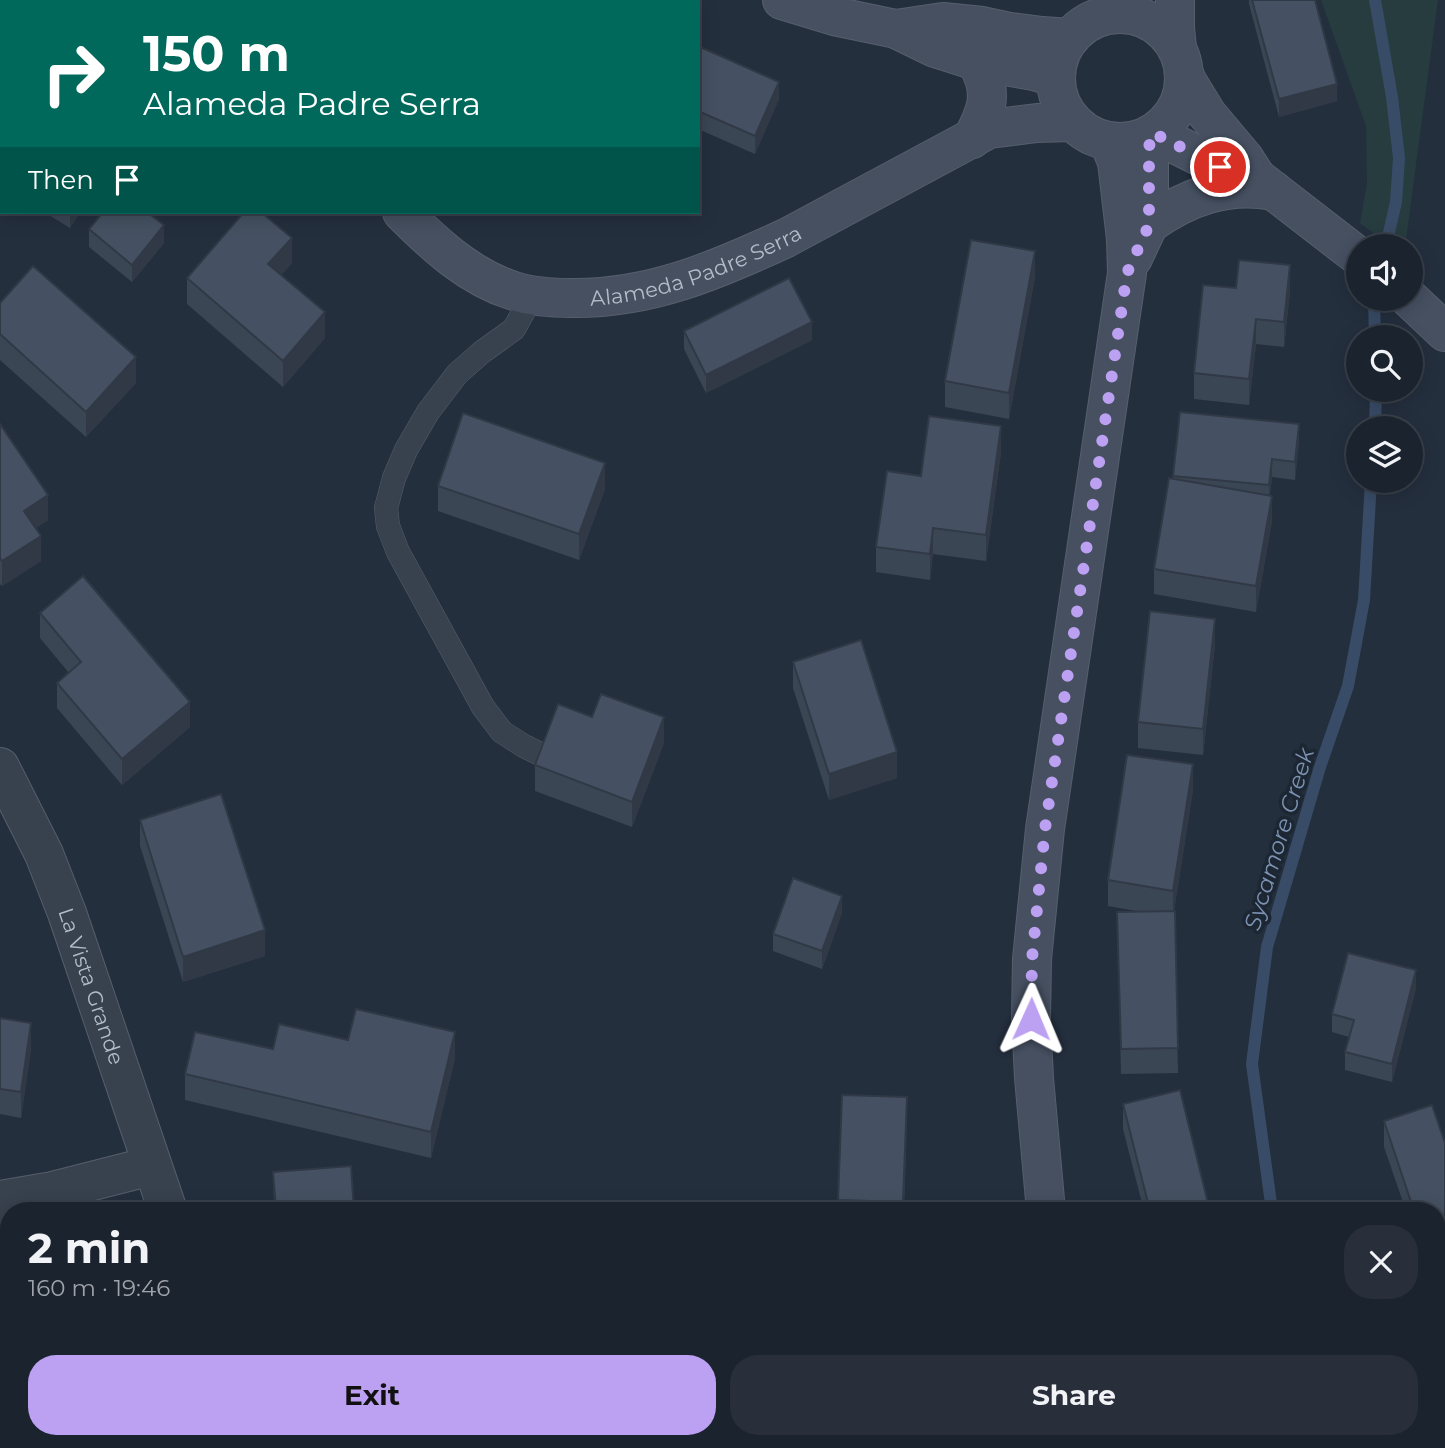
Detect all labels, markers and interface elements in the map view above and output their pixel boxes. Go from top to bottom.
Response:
text: 150 m [143,24,290,83]
icon: right [28,28,119,119]
text: Alameda Padre Serra [143,84,481,123]
pin [1190,137,1250,197]
icon: arrive [1201,148,1239,186]
icon: arrive [108,161,146,199]
text: Then [28,164,94,196]
street label: Alameda Padre Serra [589,220,806,310]
map controls [1346,234,1423,493]
button: sound [1346,234,1423,311]
button: search [1346,325,1423,402]
button: layers [1346,416,1423,493]
water label: Sycamore Creek [1238,743,1320,934]
street label: La Vista Grande [54,904,130,1068]
position arrow [994,982,1068,1056]
text: 2 min [28,1222,150,1274]
button: close [1344,1225,1418,1299]
text: 160 m · 19:46 [28,1274,170,1302]
button: Exit [28,1355,716,1435]
button: Share [730,1355,1418,1435]

